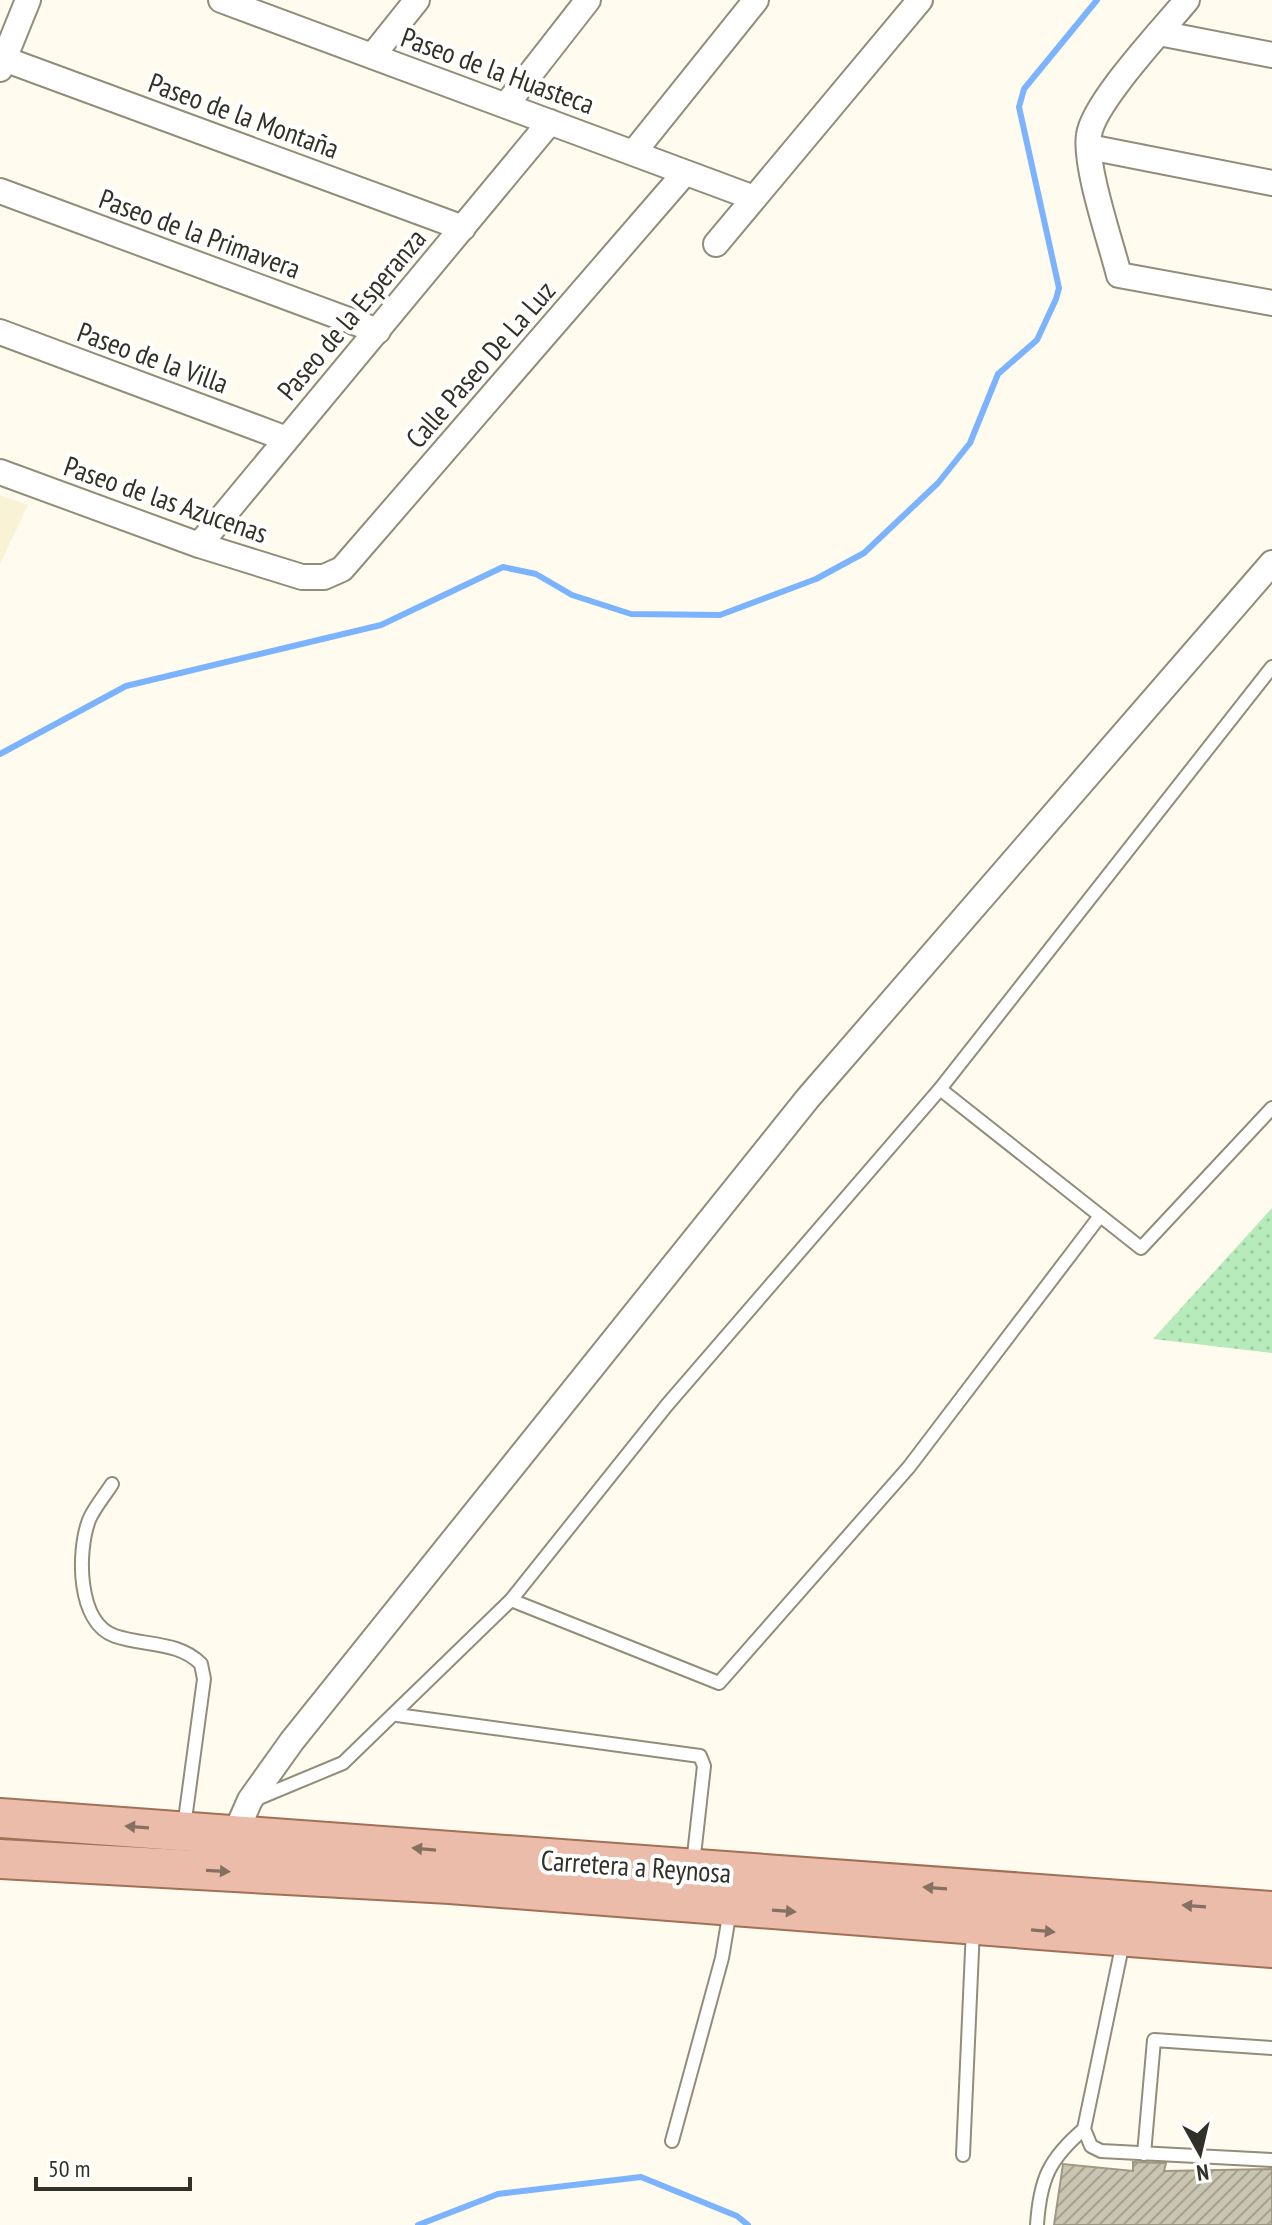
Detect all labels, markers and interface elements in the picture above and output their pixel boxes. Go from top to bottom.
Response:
street label: Paseo de la Huasteca [396,18,600,122]
street label: Paseo de la Montaña [144,63,344,167]
street label: Paseo de la Primavera [94,179,306,287]
street label: Paseo de la Esperanza [268,221,434,407]
street label: Calle Paseo De La Luz [397,273,563,455]
street label: Paseo de la Villa [73,313,233,401]
street label: Paseo de las Azucenas [59,447,273,551]
one-way arrow [124,1820,149,1833]
street label: Carretera a Reynosa [540,1841,732,1891]
one-way arrow [411,1842,436,1855]
one-way arrow [206,1865,231,1878]
one-way arrow [922,1881,947,1894]
one-way arrow [1181,1899,1206,1912]
one-way arrow [772,1905,797,1918]
one-way arrow [1031,1925,1056,1938]
north arrow [1160,2113,1240,2193]
scale bar [36,2141,190,2191]
text: 50 m [48,2153,90,2184]
text: N [1195,2158,1211,2187]

